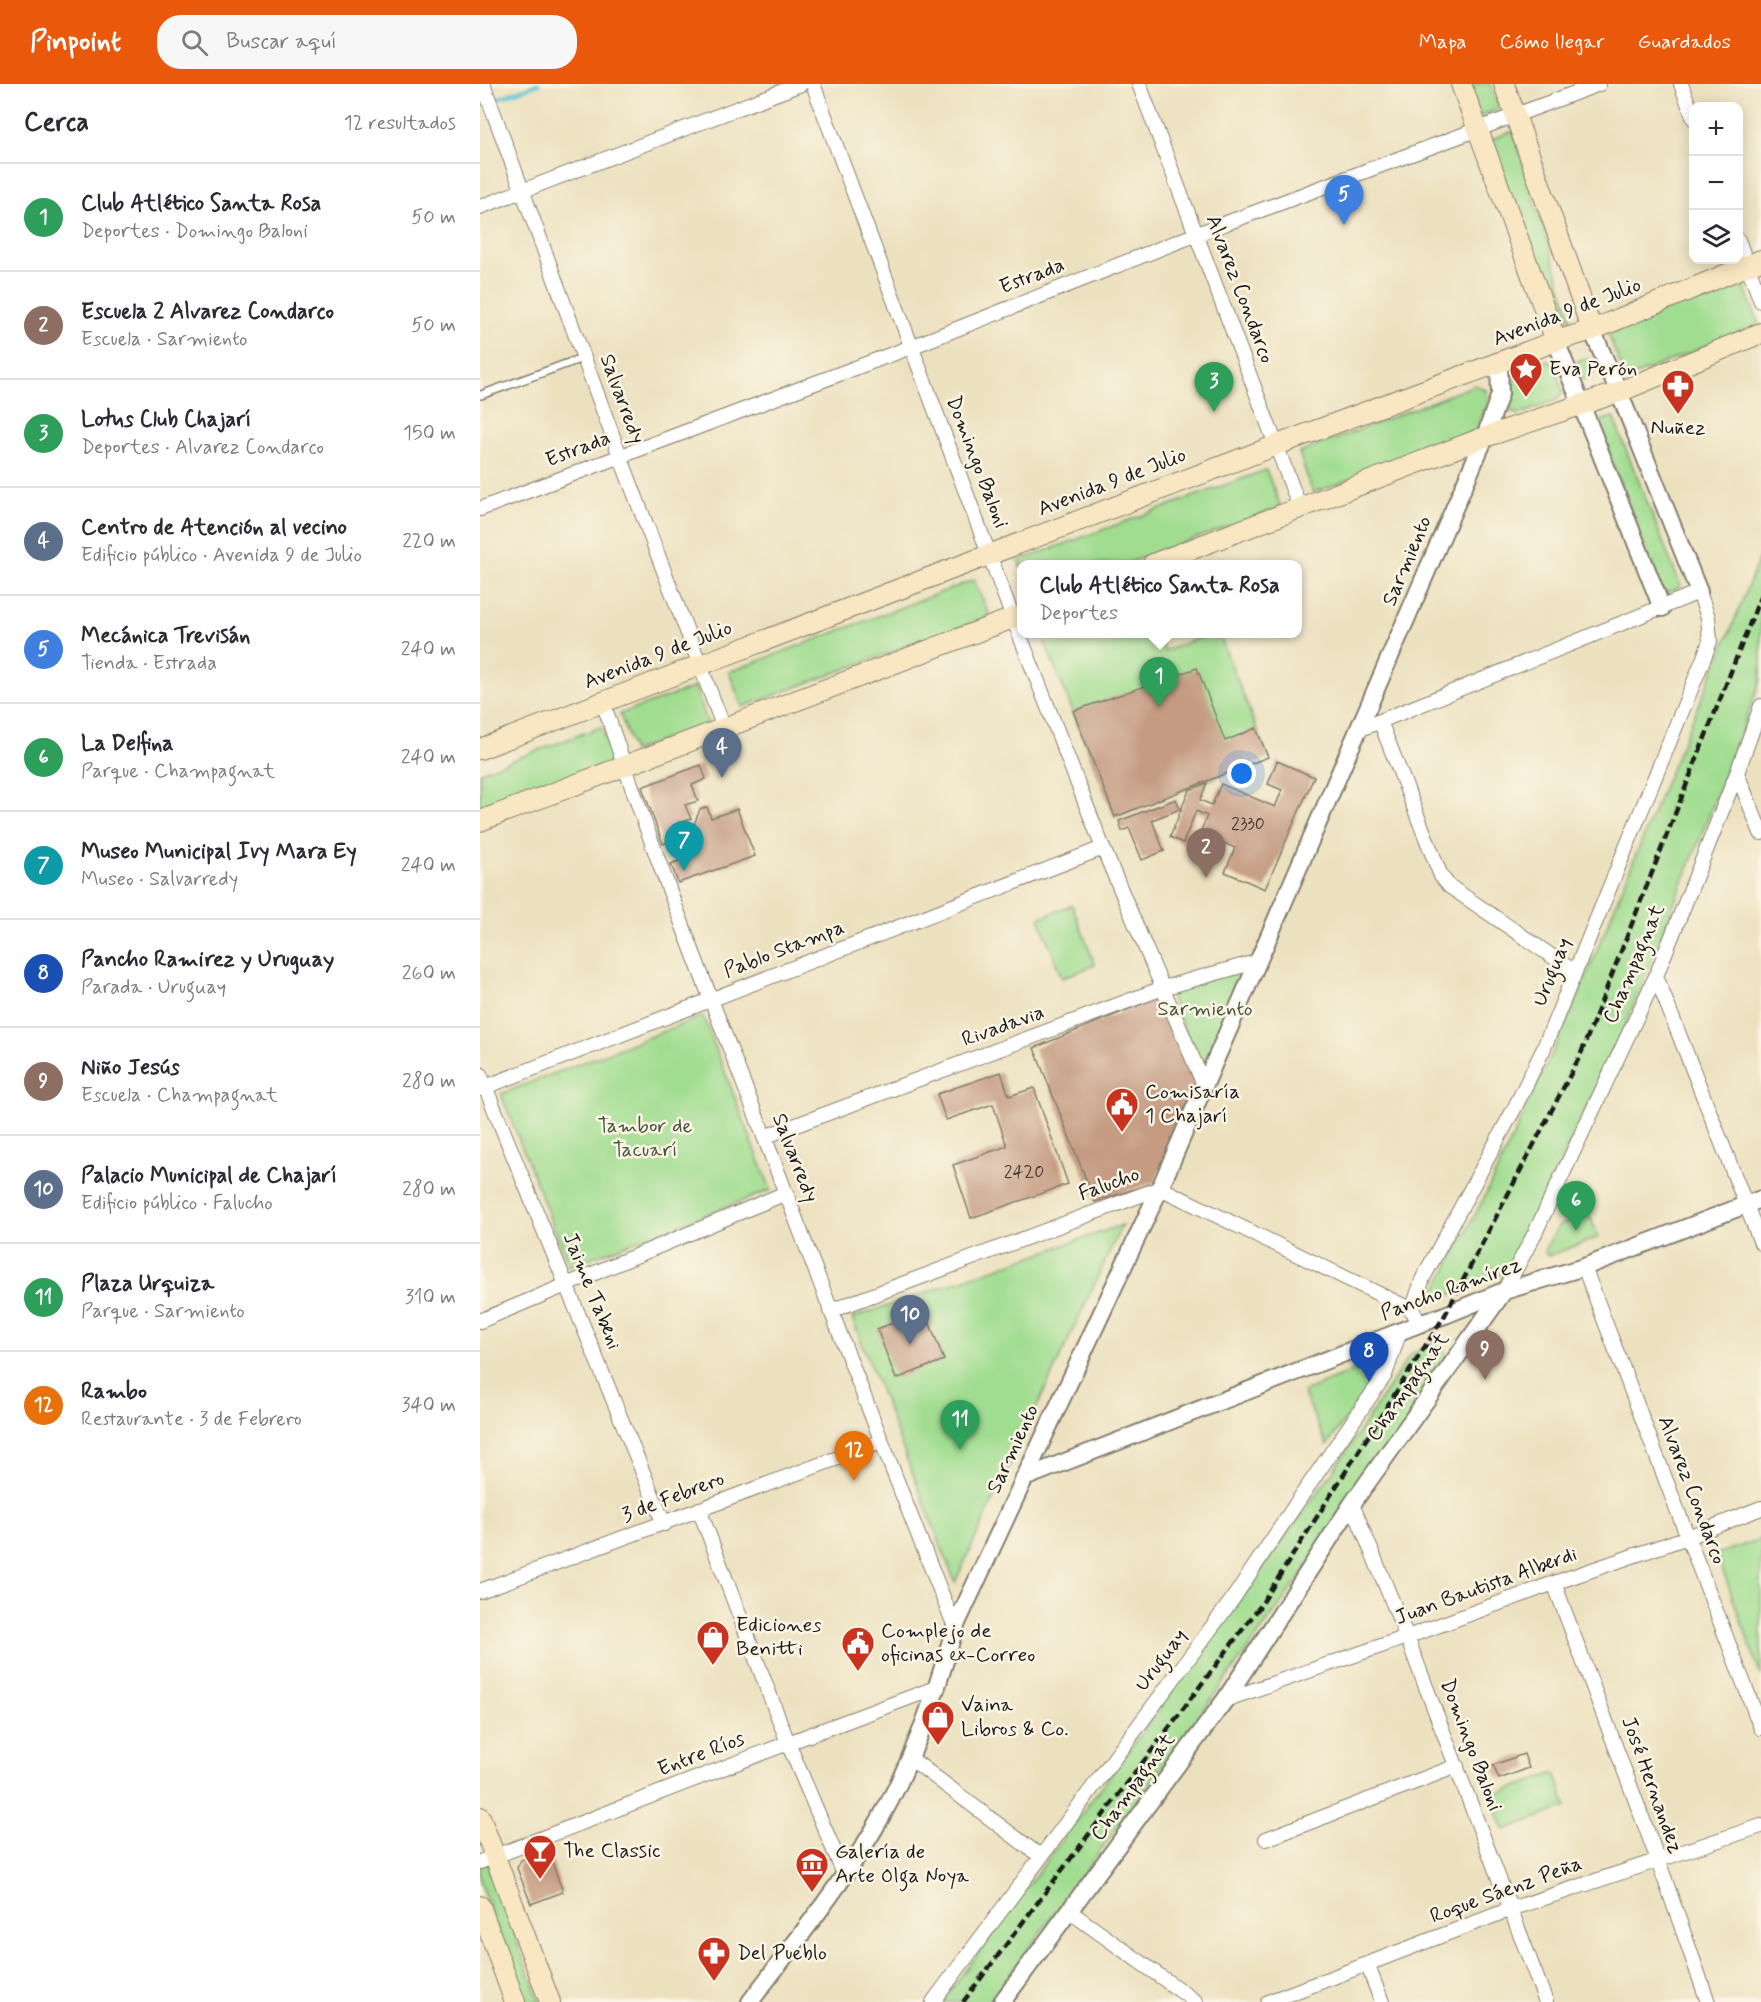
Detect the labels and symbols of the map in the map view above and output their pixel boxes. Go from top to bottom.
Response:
pin: 5 [1324,176,1364,225]
street label: Alvarez Condarco [1199,211,1281,367]
street label: Estrada [996,251,1068,301]
street label: Avenida 9 de Julio [1489,271,1645,353]
street label: Salvarredy [593,350,651,448]
place icon: Eva Perón [1508,351,1544,398]
place label: Eva Perón [1549,355,1637,383]
pin: 3 [1194,362,1234,412]
pharmacy icon: Nuñez [1660,368,1696,415]
street label: Domingo Baloni [939,392,1015,532]
place label: Nuñez [1650,414,1706,442]
street label: Estrada [542,424,614,474]
street label: Avenida 9 de Julio [1034,441,1190,523]
street label: Sarmiento [1375,512,1439,610]
street label: Avenida 9 de Julio [580,614,736,696]
pin: 1 [1140,658,1178,707]
pin: 4 [702,728,742,778]
your location [1227,759,1256,788]
house number: 2330 [1231,812,1265,836]
pin: 7 [664,822,704,871]
pin: 2 [1186,828,1226,878]
street label: Champagnat [1596,899,1674,1029]
street label: Pablo Stampa [720,913,848,985]
street label: Uruguay [1526,934,1580,1011]
park label: Sarmiento [1157,995,1253,1023]
street label: Rivadavia [958,998,1048,1054]
place label: Comisaría 1 Chajarí [1145,1078,1240,1130]
public building icon: Comisaría 1 Chajarí [1104,1086,1140,1133]
street label: Salvarredy [765,1109,825,1207]
park label: Tambor de Tacuarí [598,1112,693,1164]
house number: 2420 [1004,1160,1044,1184]
street label: Falucho [1075,1160,1143,1208]
pin: 6 [1556,1182,1596,1231]
street label: Jaime Tabeni [556,1228,628,1354]
street label: Pancho Ramírez [1377,1251,1525,1327]
pin: 10 [890,1296,930,1345]
street label: Champagnat [1360,1326,1458,1448]
pin: 9 [1466,1330,1504,1380]
pin: 8 [1350,1332,1388,1382]
pin: 11 [940,1400,980,1450]
street label: Sarmiento [980,1400,1046,1498]
street label: Alvarez Condarco [1651,1412,1733,1568]
pin: 12 [834,1432,874,1481]
street label: 3 de Febrero [618,1465,728,1529]
street label: Juan Bautista Alberdi [1391,1540,1581,1632]
place label: Ediciones Benitti [736,1611,821,1663]
place label: Complejo de oficinas ex-Correo [881,1617,1035,1669]
shop icon: Ediciones Benitti [695,1619,731,1666]
street label: Uruguay [1128,1623,1195,1698]
public building icon: Complejo de oficinas ex-Correo [840,1625,876,1672]
street label: Domingo Baloni [1433,1675,1509,1815]
place label: Vaina Libros & Co. [961,1691,1069,1743]
shop icon: Vaina Libros & Co. [920,1699,956,1746]
street label: José Hernandez [1614,1713,1690,1858]
street label: Entre Ríos [654,1725,748,1783]
street label: Champagnat [1084,1727,1184,1848]
bar icon: The Classic [522,1833,558,1880]
place label: The Classic [563,1837,661,1865]
place label: Galería de Arte Olga Noya [835,1838,969,1892]
museum icon: Galería de Arte Olga Noya [794,1846,830,1893]
street label: Roque Sáenz Peña [1426,1849,1586,1931]
pharmacy icon: Del Pueblo [696,1935,732,1982]
place label: Del Pueblo [737,1939,827,1967]

